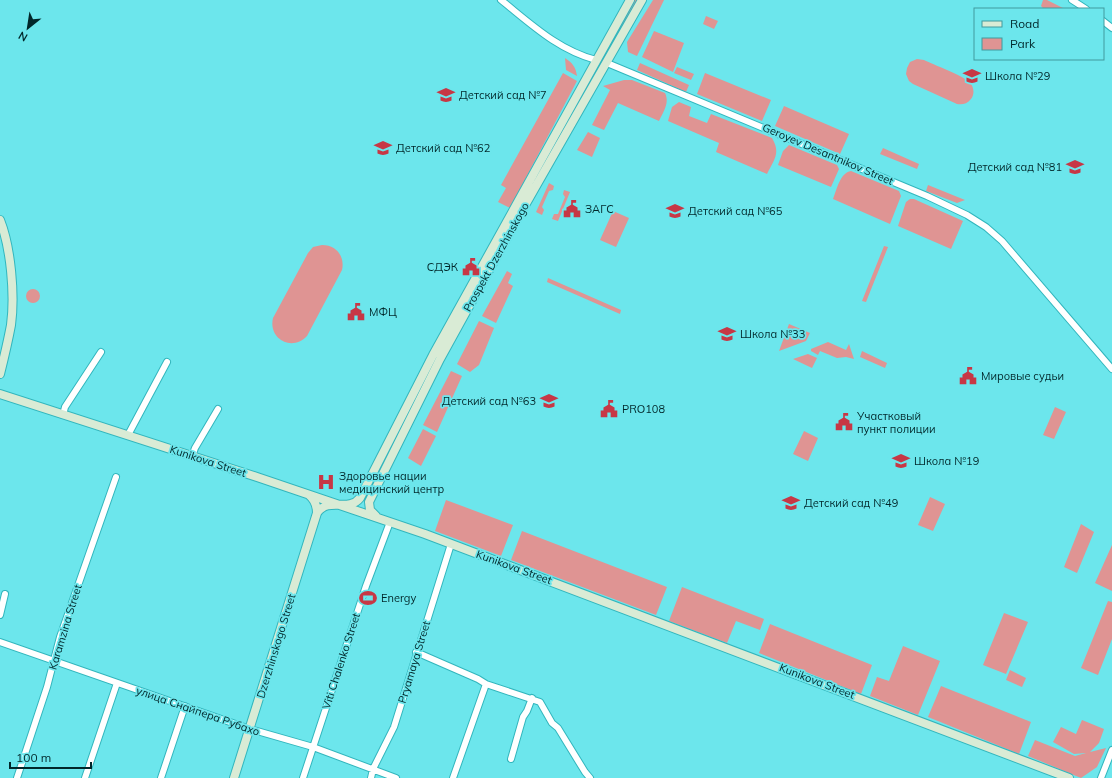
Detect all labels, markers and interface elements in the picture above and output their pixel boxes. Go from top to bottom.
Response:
north arrow [8,8,48,48]
legend [974,8,1104,60]
text: Road [1010,16,1039,31]
text: N [16,29,30,45]
text: Park [1010,36,1036,51]
school or university icon: Школа №29 [962,66,982,86]
place label: Школа №29 [985,69,1050,83]
school or university icon: Детский сад №7 [436,85,456,105]
place label: Детский сад №7 [459,88,547,102]
street label: Geroyev Desantnikov Street [760,120,896,188]
school or university icon: Детский сад №62 [373,138,393,158]
place label: Детский сад №62 [396,141,491,155]
school or university icon: Детский сад №81 [1065,157,1085,177]
place label: Детский сад №81 [968,160,1062,174]
public building icon: ЗАГС [562,199,582,219]
street label: Prospekt Dzerzhinskogo [460,200,532,314]
school or university icon: Детский сад №65 [665,201,685,221]
place label: ЗАГС [585,202,614,216]
place label: Детский сад №65 [688,204,783,218]
public building icon: СДЭК [461,257,481,277]
place label: СДЭК [427,260,459,274]
public building icon: МФЦ [346,302,366,322]
place label: МФЦ [369,305,397,319]
school or university icon: Школа №33 [717,324,737,344]
place label: Школа №33 [740,327,805,341]
public building icon: Мировые судьи [958,366,978,386]
place label: Мировые судьи [981,369,1064,383]
school or university icon: Детский сад №63 [539,391,559,411]
place label: Детский сад №63 [442,394,536,408]
public building icon: PRO108 [599,399,619,419]
place label: PRO108 [622,402,665,416]
place label: Участковый пункт полиции [856,409,936,436]
public building icon: Участковый пункт полиции [834,412,854,432]
street label: Kunikova Street [168,442,248,480]
school or university icon: Школа №19 [891,451,911,471]
place label: Школа №19 [914,454,979,468]
place label: Здоровье нации медицинский центр [339,469,444,496]
hospital icon: Здоровье нации медицинский центр [316,472,336,492]
school or university icon: Детский сад №49 [781,493,801,513]
place label: Детский сад №49 [804,496,898,510]
street label: Kunikova Street [474,547,554,587]
street label: Karamzina Street [45,583,85,671]
sports icon: Energy [358,588,378,608]
place label: Energy [381,591,416,605]
street label: Dzerzhinskogo Street [253,592,299,700]
street label: Viti Chalenko Street [319,611,363,711]
street label: Pryamaya Street [395,619,433,705]
street label: Kunikova Street [777,660,857,702]
street label: улица Снайпера Рубахо [134,683,262,739]
scale bar [10,744,91,770]
text: 100 m [16,750,51,765]

